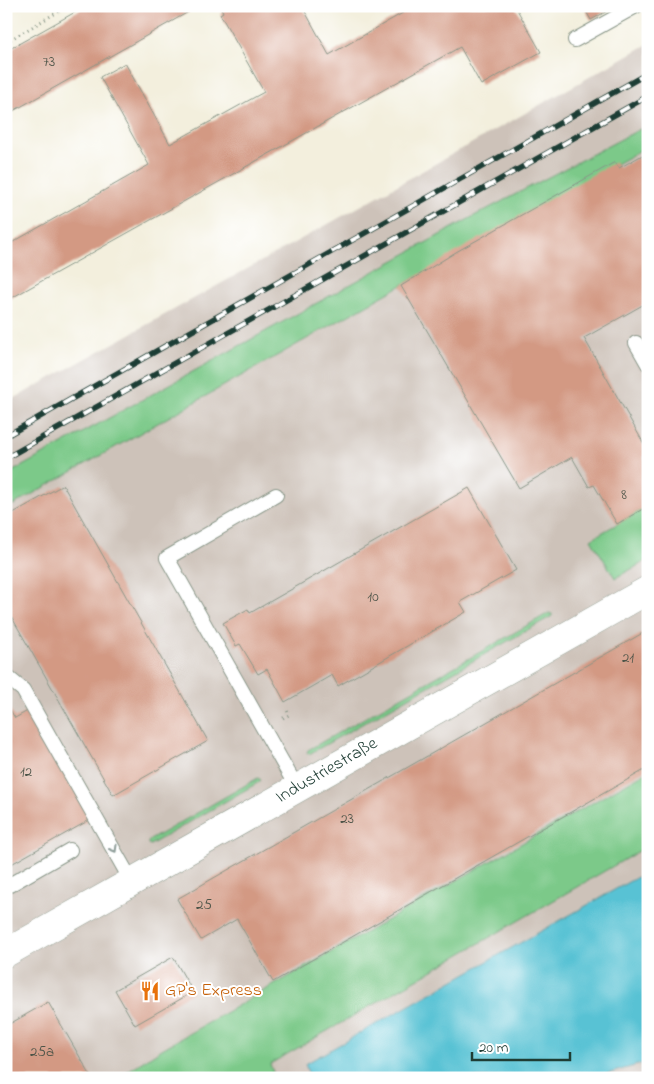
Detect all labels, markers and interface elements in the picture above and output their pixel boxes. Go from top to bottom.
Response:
house number: 73 [43,51,55,73]
house number: 8 [621,484,627,506]
house number: 10 [367,586,379,608]
house number: 21 [622,647,634,669]
street label: Industriestraße [271,731,383,811]
house number: 12 [20,761,33,783]
house number: 23 [340,808,354,830]
one-way arrow [107,844,117,853]
house number: 25 [196,894,212,916]
place label: GP's Express [165,978,262,1004]
restaurant icon: GP's Express [139,980,161,1002]
scale bar [472,1029,569,1061]
text: 20 m [479,1037,509,1059]
house number: 25a [30,1041,54,1063]

